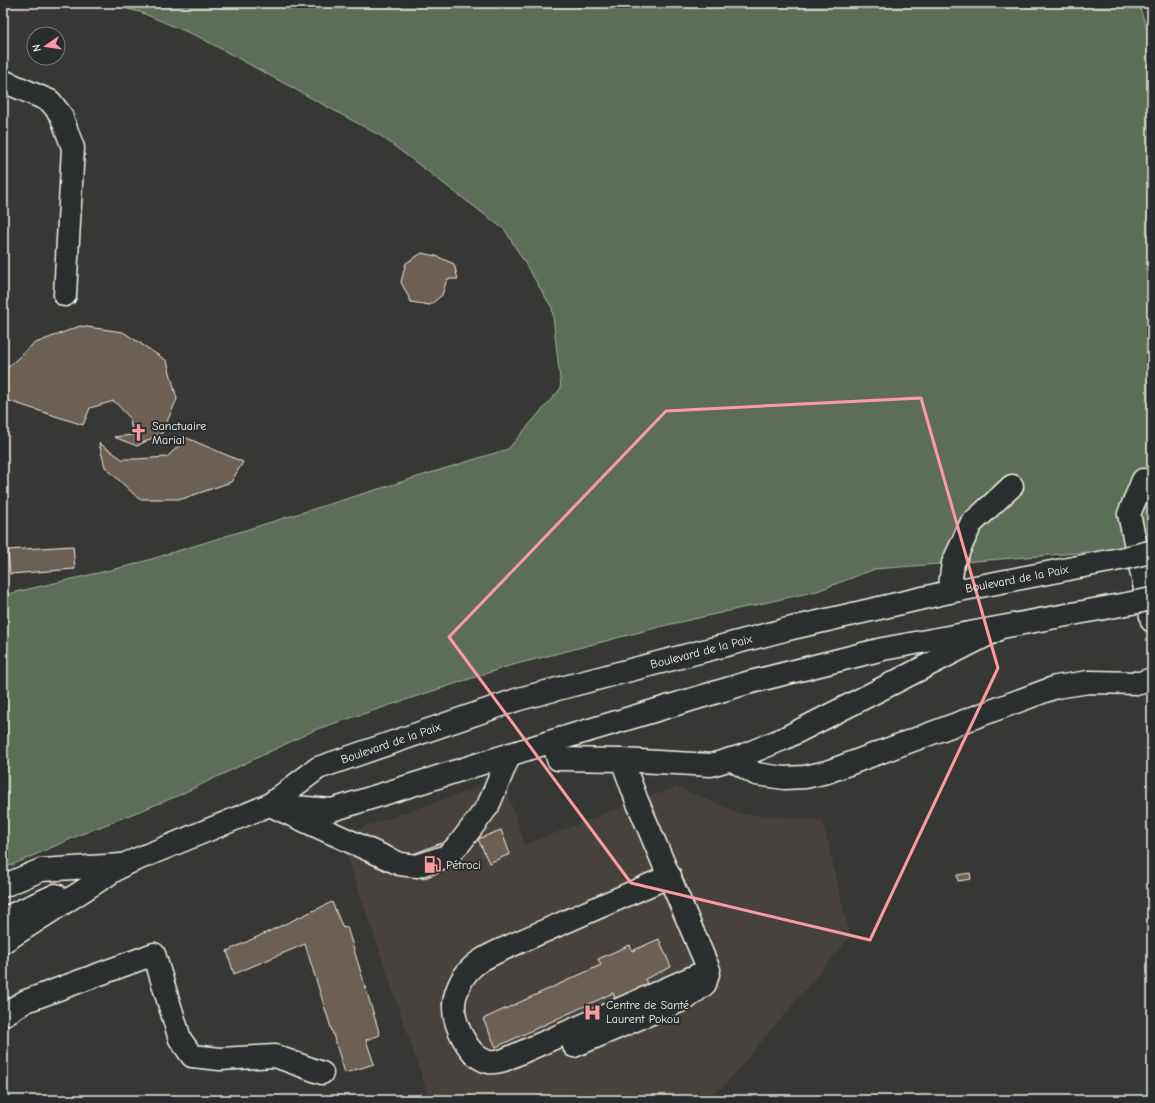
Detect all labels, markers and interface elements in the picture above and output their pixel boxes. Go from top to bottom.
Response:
north arrow [26,26,66,66]
text: N [30,43,44,53]
place label: Sanctuaire Marial [152,419,206,447]
church icon: Sanctuaire Marial [129,423,149,443]
street label: Boulevard de la Paix [964,562,1070,596]
street label: Boulevard de la Paix [649,632,754,672]
street label: Boulevard de la Paix [339,719,443,767]
fuel station icon: Pétroci [423,855,443,875]
place label: Pétroci [446,858,481,872]
place label: Centre de Santé Laurent Pokou [606,998,689,1026]
hospital icon: Centre de Santé Laurent Pokou [583,1002,603,1022]

